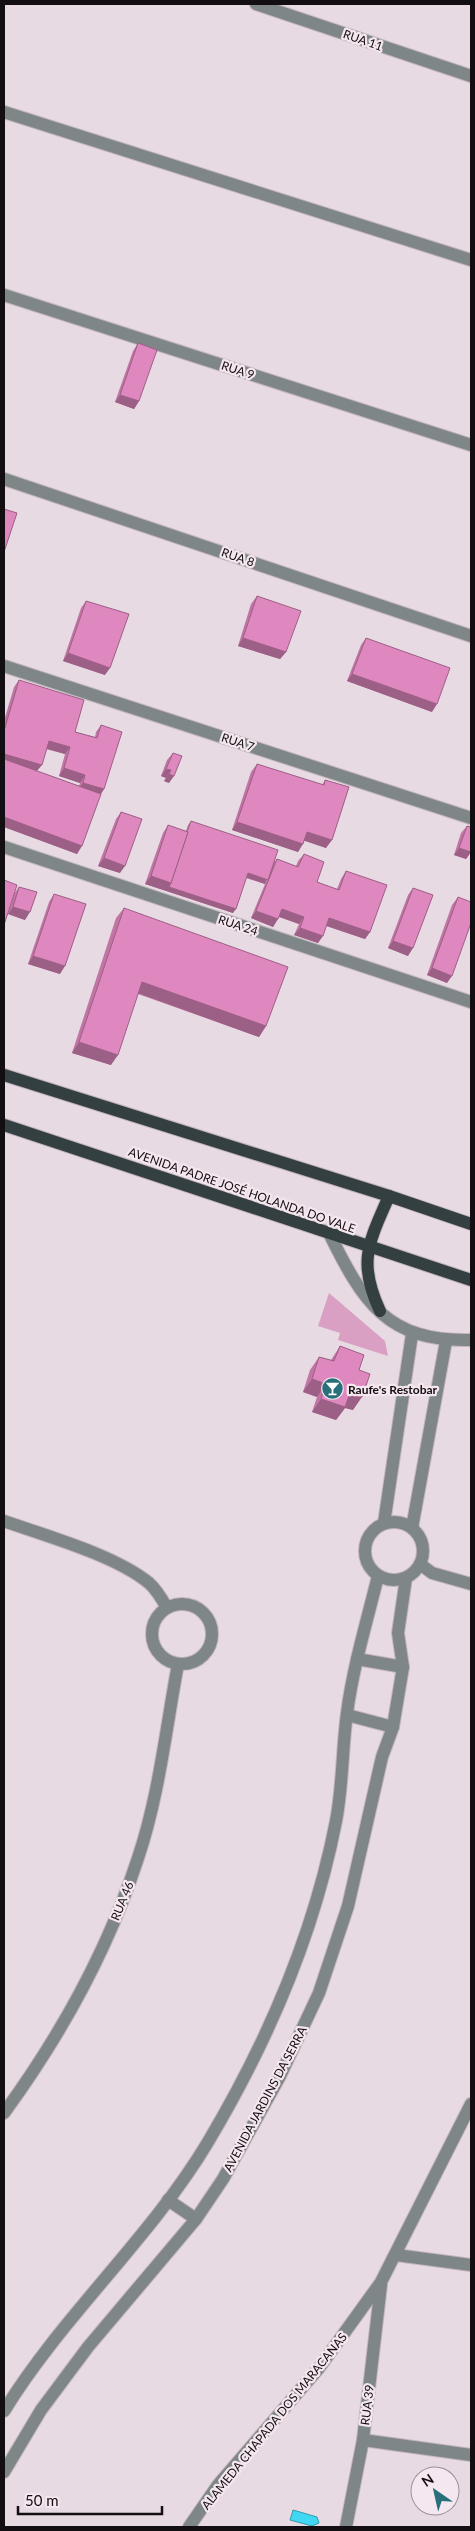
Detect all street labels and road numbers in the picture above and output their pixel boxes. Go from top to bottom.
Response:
street label: RUA 11 [341,26,385,54]
street label: RUA 9 [220,358,256,382]
street label: RUA 8 [220,544,256,570]
street label: RUA 7 [220,730,256,754]
street label: RUA 24 [216,912,260,938]
street label: AVENIDA PADRE JOSÉ HOLANDA DO VALE [127,1144,357,1236]
street label: RUA 46 [107,1879,137,1923]
street label: AVENIDA JARDINS DA SERRA [220,2023,310,2174]
street label: ALAMEDA CHAPADA DOS MARACANAS [198,2330,350,2512]
street label: RUA 39 [357,2384,377,2426]

